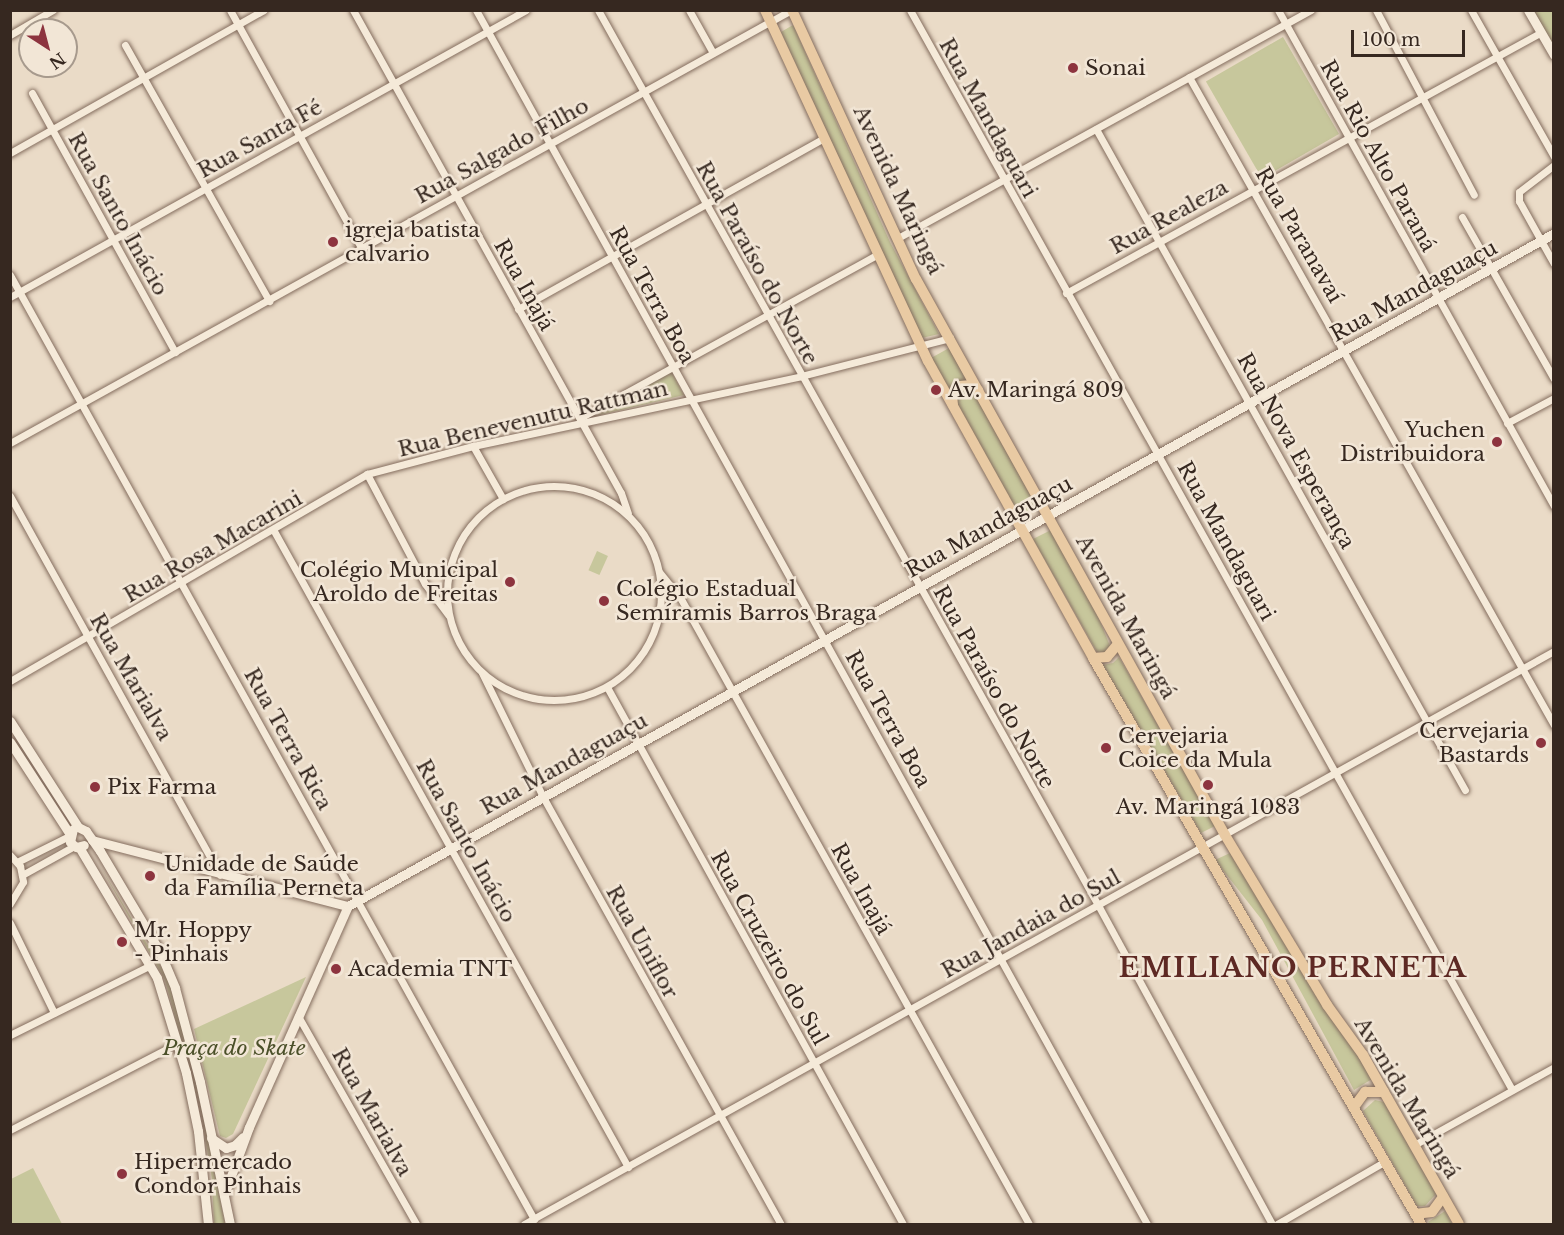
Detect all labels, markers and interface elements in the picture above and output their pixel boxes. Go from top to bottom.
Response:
north arrow [18,18,78,78]
scale bar [1354,18,1468,56]
text: 100 m [1362,29,1420,51]
street label: Rua Mandaguari [934,34,1042,202]
text: N [45,48,69,73]
place label: Sonai [1085,55,1146,81]
street label: Rua Rio Alto Paraná [1315,55,1441,257]
marker: Sonai [1066,61,1080,75]
street label: Rua Salgado Filho [411,93,593,209]
street label: Rua Santa Fé [193,94,327,184]
street label: Avenida Maringá [848,102,948,278]
street label: Rua Santo Inácio [63,128,173,300]
street label: Rua Paraíso do Norte [691,157,823,369]
street label: Rua Paranavaí [1250,163,1348,307]
street label: Rua Realeza [1106,174,1232,260]
place label: igreja batista calvario [345,217,480,267]
street label: Rua Terra Boa [604,222,700,368]
marker: igreja batista calvario [326,235,340,249]
street label: Rua Inajá [488,235,560,335]
street label: Rua Mandaguaçu [1326,235,1502,347]
street label: Rua Nova Esperança [1232,349,1360,553]
street label: Rua Benevenutu Rattman [396,376,670,462]
place label: Av. Maringá 809 [948,377,1124,403]
marker: Av. Maringá 809 [929,383,943,397]
place label: Yuchen Distribuidora [1340,417,1485,467]
marker: Yuchen Distribuidora [1490,435,1504,449]
street label: Rua Mandaguari [1172,457,1280,625]
street label: Rua Mandaguaçu [901,471,1077,583]
street label: Rua Rosa Macarini [119,486,307,608]
street label: Avenida Maringá [1071,531,1181,703]
place label: Colégio Municipal Aroldo de Freitas [300,557,498,607]
marker: Colégio Municipal Aroldo de Freitas [503,575,517,589]
place label: Colégio Estadual Semíramis Barros Braga [616,576,877,626]
street label: Rua Paraíso do Norte [928,581,1060,793]
marker: Colégio Estadual Semíramis Barros Braga [597,594,611,608]
street label: Rua Marialva [84,609,178,745]
street label: Rua Terra Boa [840,646,936,792]
street label: Rua Terra Rica [238,663,338,815]
street label: Rua Mandaguaçu [476,708,652,820]
place label: Cervejaria Bastards [1419,718,1529,768]
place label: Cervejaria Coice da Mula [1118,723,1272,773]
marker: Cervejaria Bastards [1534,736,1548,750]
marker: Cervejaria Coice da Mula [1099,741,1113,755]
street label: Rua Santo Inácio [411,755,521,927]
place label: Pix Farma [107,774,217,800]
marker: Av. Maringá 1083 [1201,778,1215,792]
marker: Pix Farma [88,780,102,794]
place label: Av. Maringá 1083 [1116,794,1300,820]
street label: Rua Inajá [825,839,897,939]
street label: Rua Cruzeiro do Sul [705,847,833,1049]
place label: Unidade de Saúde da Família Perneta [164,851,364,901]
street label: Rua Jandaia do Sul [937,864,1125,984]
marker: Unidade de Saúde da Família Perneta [141,867,159,885]
street label: Rua Uniflor [601,881,683,1003]
place label: Mr. Hoppy - Pinhais [134,917,252,967]
marker: Mr. Hoppy - Pinhais [115,935,129,949]
district label: EMILIANO PERNETA [1119,952,1467,984]
place label: Academia TNT [348,956,513,982]
marker: Academia TNT [329,962,343,976]
street label: Avenida Maringá [1349,1013,1465,1183]
park label: Praça do Skate [162,1035,306,1061]
street label: Rua Marialva [326,1044,418,1180]
place label: Hipermercado Condor Pinhais [134,1149,302,1199]
marker: Hipermercado Condor Pinhais [115,1167,129,1181]

